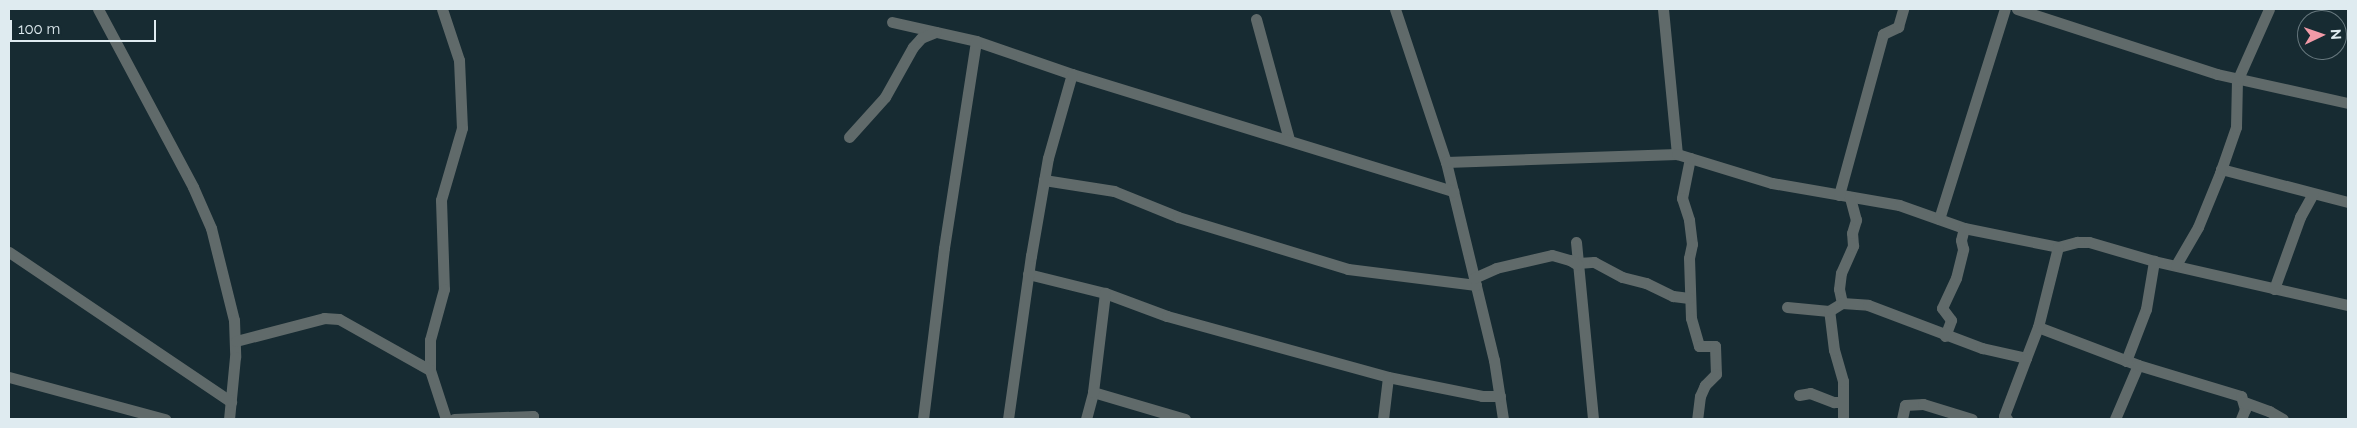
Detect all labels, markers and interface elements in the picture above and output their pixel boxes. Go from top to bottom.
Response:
scale bar [12,10,159,42]
north arrow [2297,10,2347,60]
text: 100 m [18,20,60,38]
text: N [2328,29,2344,40]

